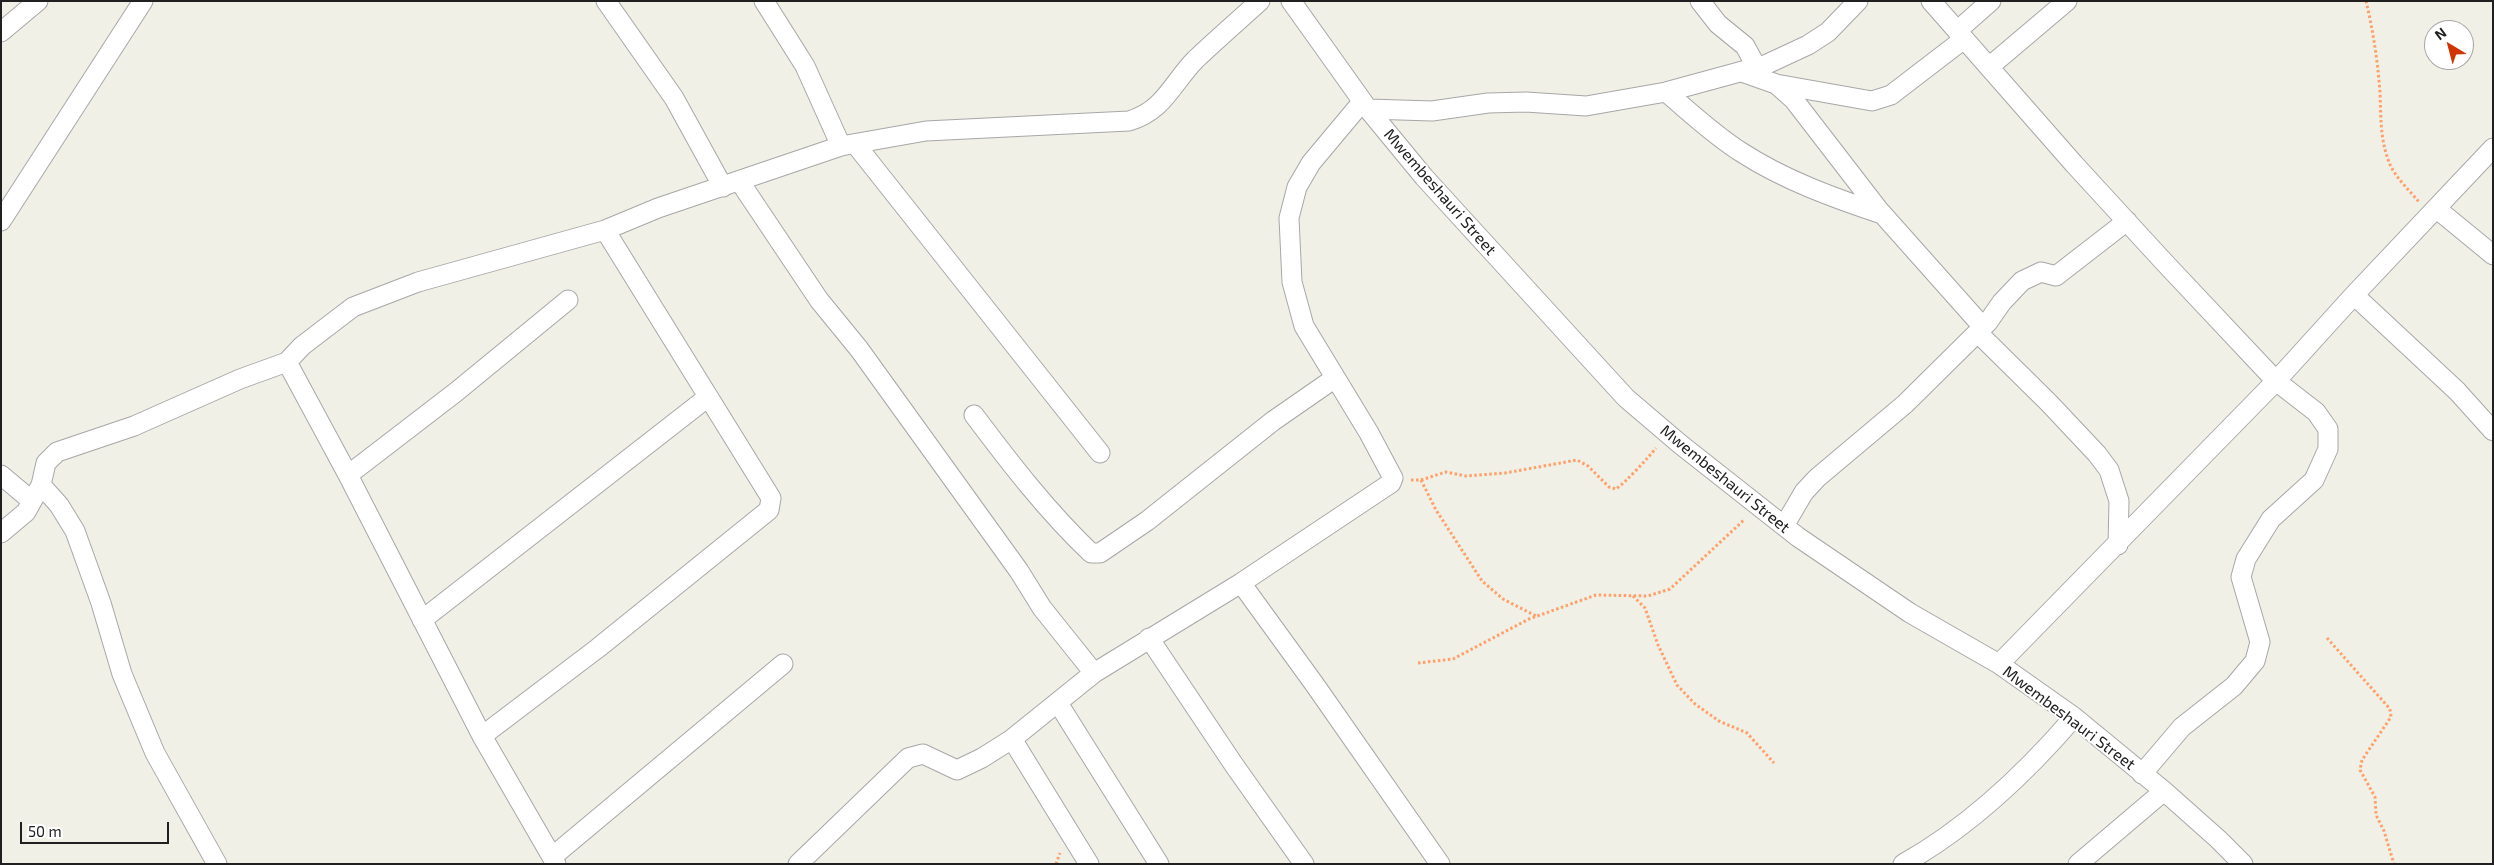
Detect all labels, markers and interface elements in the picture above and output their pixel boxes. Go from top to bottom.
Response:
north arrow [2424,20,2474,70]
text: N [2431,24,2449,43]
street label: Mwembeshauri Street [1380,125,1500,259]
street label: Mwembeshauri Street [1656,421,1794,537]
street label: Mwembeshauri Street [1999,662,2139,774]
scale bar [22,812,171,844]
text: 50 m [28,822,62,840]

